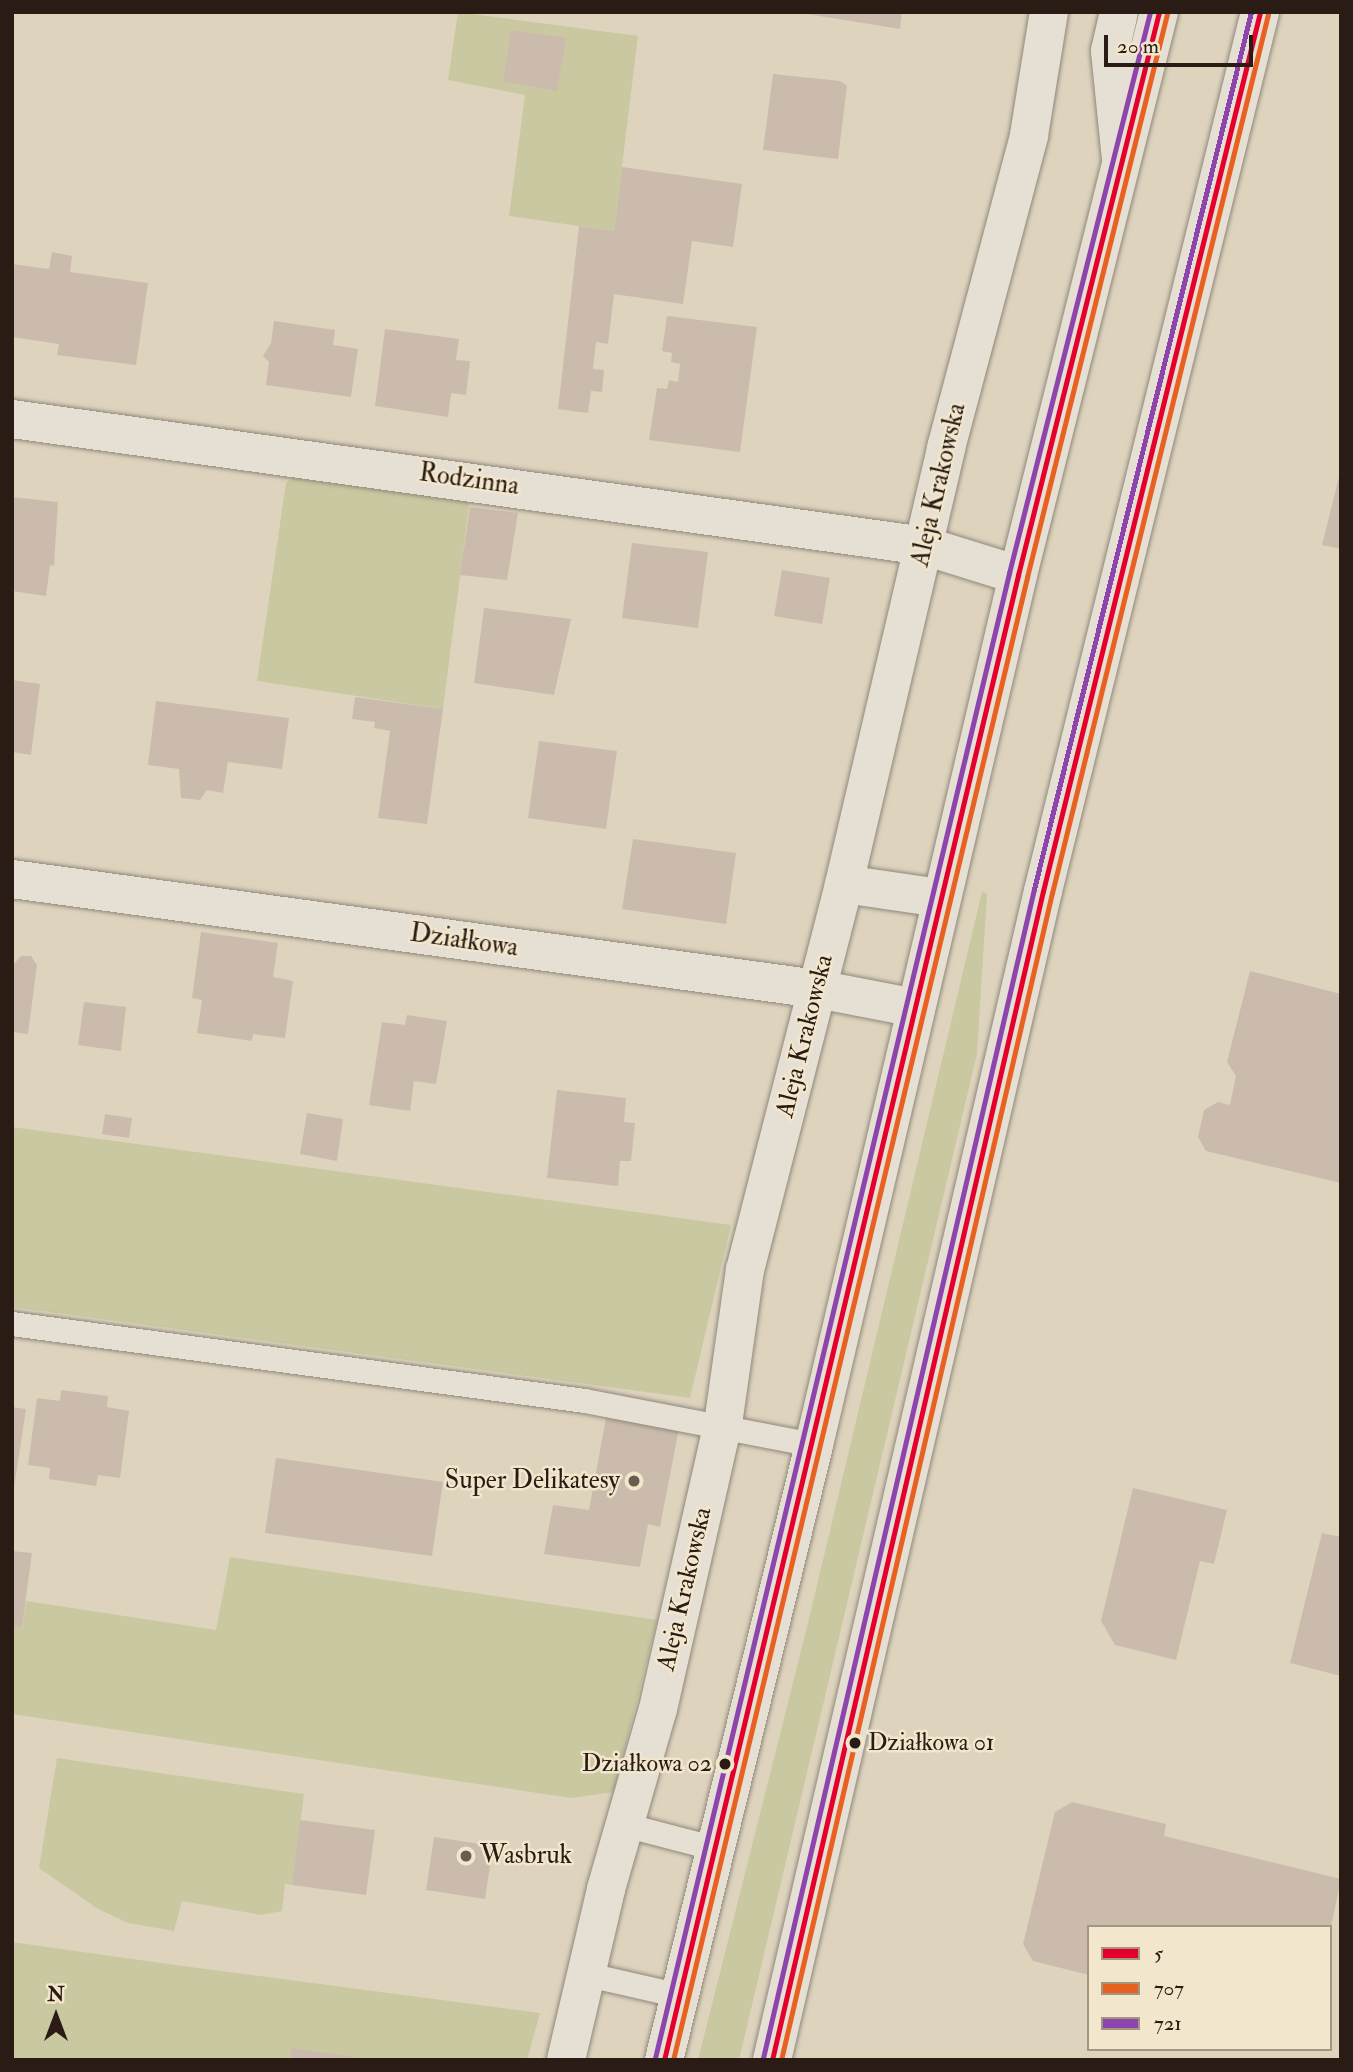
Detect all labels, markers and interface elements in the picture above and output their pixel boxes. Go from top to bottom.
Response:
scale bar [1108,21,1257,65]
text: 20 m [1117,33,1159,60]
street label: Aleja Krakowska [905,400,973,570]
street label: Rodzinna [417,458,521,502]
street label: Działkowa [408,918,520,964]
street label: Aleja Krakowska [770,951,840,1121]
place label: Super Delikatesy [445,1465,620,1497]
marker: Super Delikatesy [626,1473,642,1489]
street label: Aleja Krakowska [651,1504,719,1674]
place label: Działkowa 01 [868,1729,994,1757]
marker: Działkowa 01 [848,1736,862,1750]
place label: Działkowa 02 [582,1750,712,1778]
marker: Działkowa 02 [718,1757,732,1771]
place label: Wasbruk [480,1840,572,1872]
marker: Wasbruk [458,1848,474,1864]
legend [1087,1925,1332,2051]
text: 5 [1154,1940,1163,1967]
text: 707 [1154,1975,1184,2002]
north arrow [21,1981,91,2051]
text: N [47,1983,65,2007]
text: 721 [1154,2010,1182,2037]

